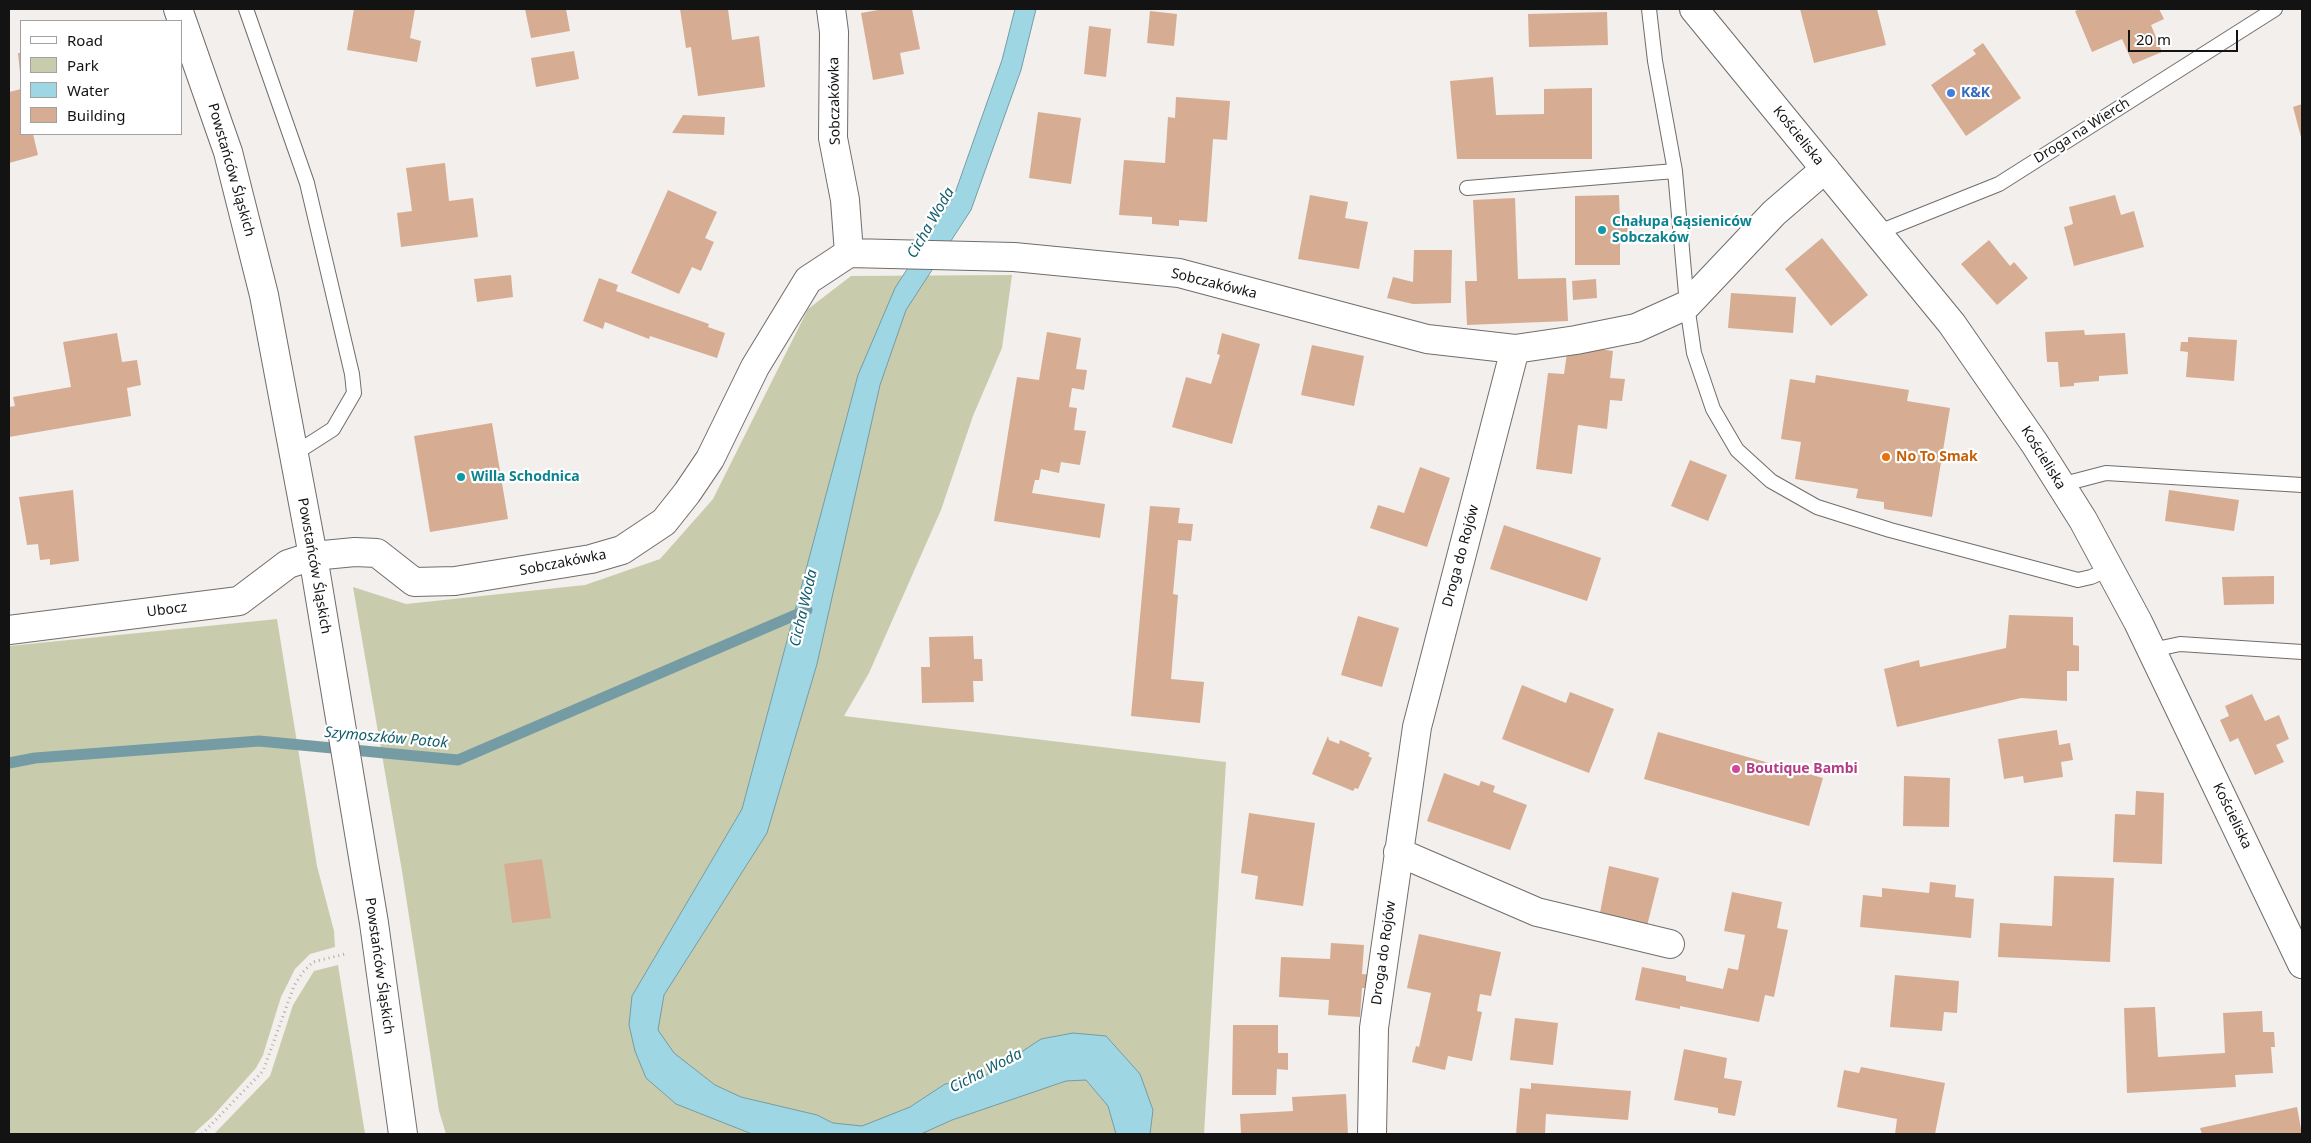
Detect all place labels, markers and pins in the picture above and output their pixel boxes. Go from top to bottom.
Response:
place label: K&K [1961,85,1990,101]
marker: K&K [1945,87,1957,99]
place label: Chałupa Gąsieniców Sobczaków [1612,214,1752,246]
marker: Chałupa Gąsieniców Sobczaków [1596,224,1608,236]
place label: No To Smak [1896,449,1978,465]
marker: No To Smak [1880,451,1892,463]
place label: Willa Schodnica [471,469,580,485]
marker: Willa Schodnica [455,471,467,483]
place label: Boutique Bambi [1746,761,1858,777]
marker: Boutique Bambi [1730,763,1742,775]

